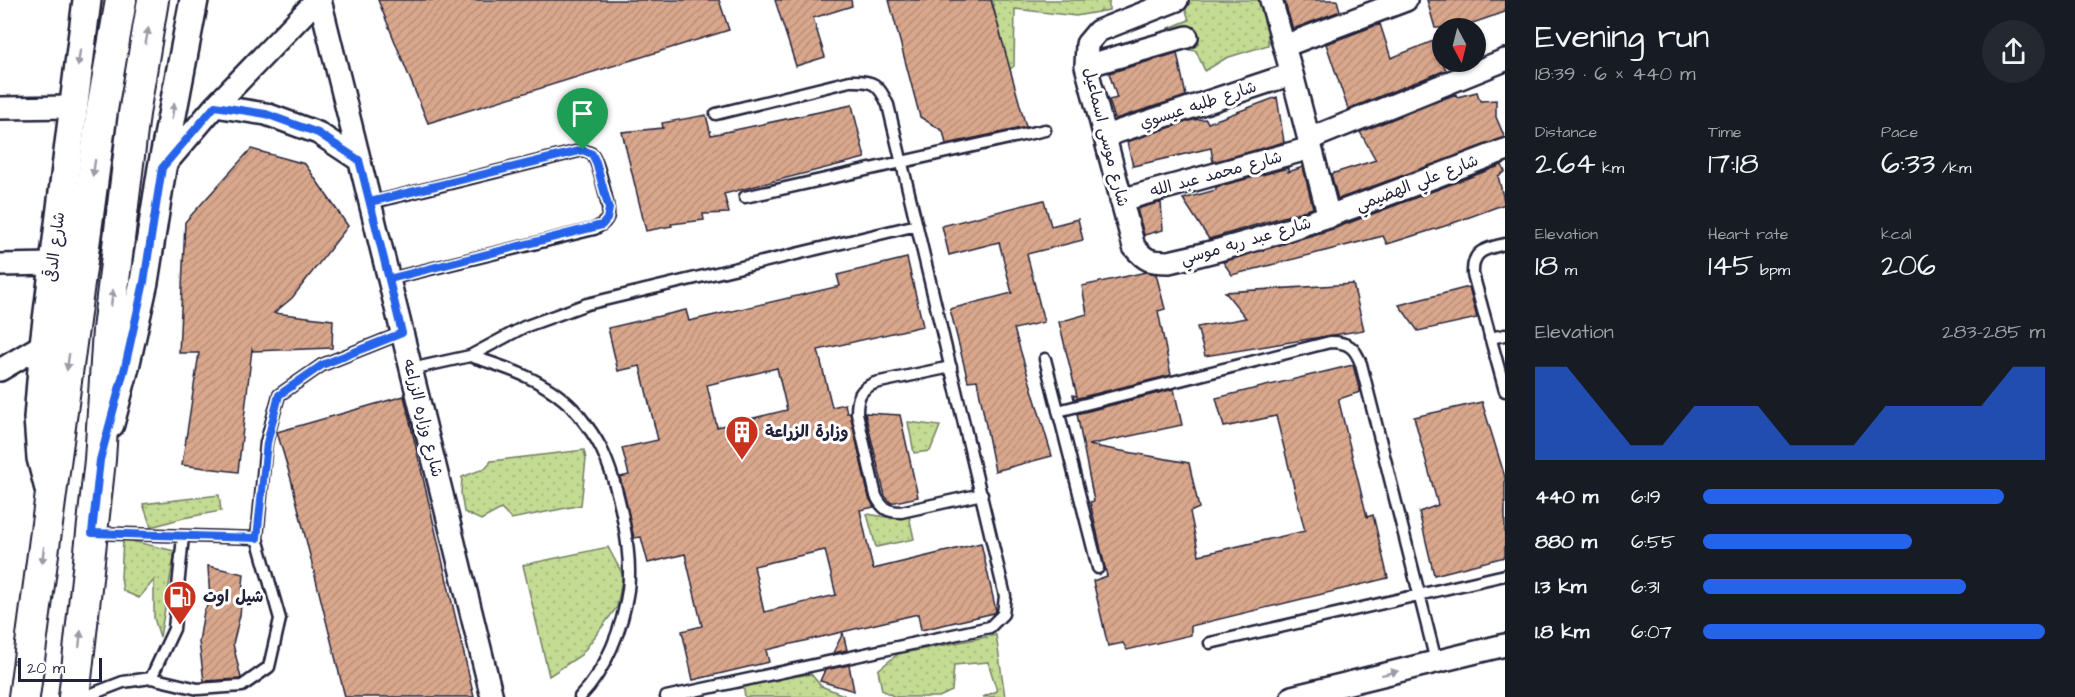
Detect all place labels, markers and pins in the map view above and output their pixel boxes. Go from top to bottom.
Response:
pin [557,88,608,150]
building icon: وزارة الزراعة [724,414,760,461]
place label: وزارة الزراعة [765,421,848,443]
fuel station icon: شيل اوت [162,579,198,626]
place label: شيل اوت [203,586,263,608]

